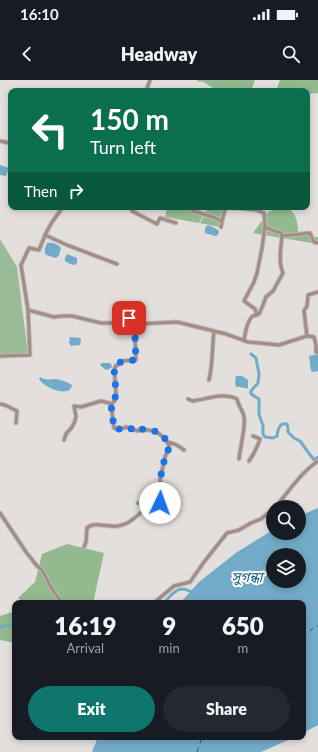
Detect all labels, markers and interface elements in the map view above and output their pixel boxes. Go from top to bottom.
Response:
text: 16:10 [20,5,59,23]
icon: back [16,43,38,65]
text: Headway [121,43,197,65]
icon: search [280,43,302,65]
text: 150 m [90,102,169,136]
icon: left [24,104,76,156]
text: Turn left [90,136,156,158]
icon: right [65,180,87,202]
text: Then [24,182,57,200]
pin [112,301,146,335]
icon: arrive [118,307,140,329]
position arrow [139,482,181,524]
map controls [266,500,306,588]
button: search [266,500,306,540]
button: layers [266,548,306,588]
water label: সুগন্ধা [232,568,266,586]
text: 16:19 [54,611,116,640]
text: 9 [162,611,176,640]
text: 650 [222,611,264,640]
text: Arrival [67,640,104,656]
text: min [159,640,180,656]
text: m [237,640,248,656]
button: Exit [28,686,155,732]
button: Share [163,686,290,732]

